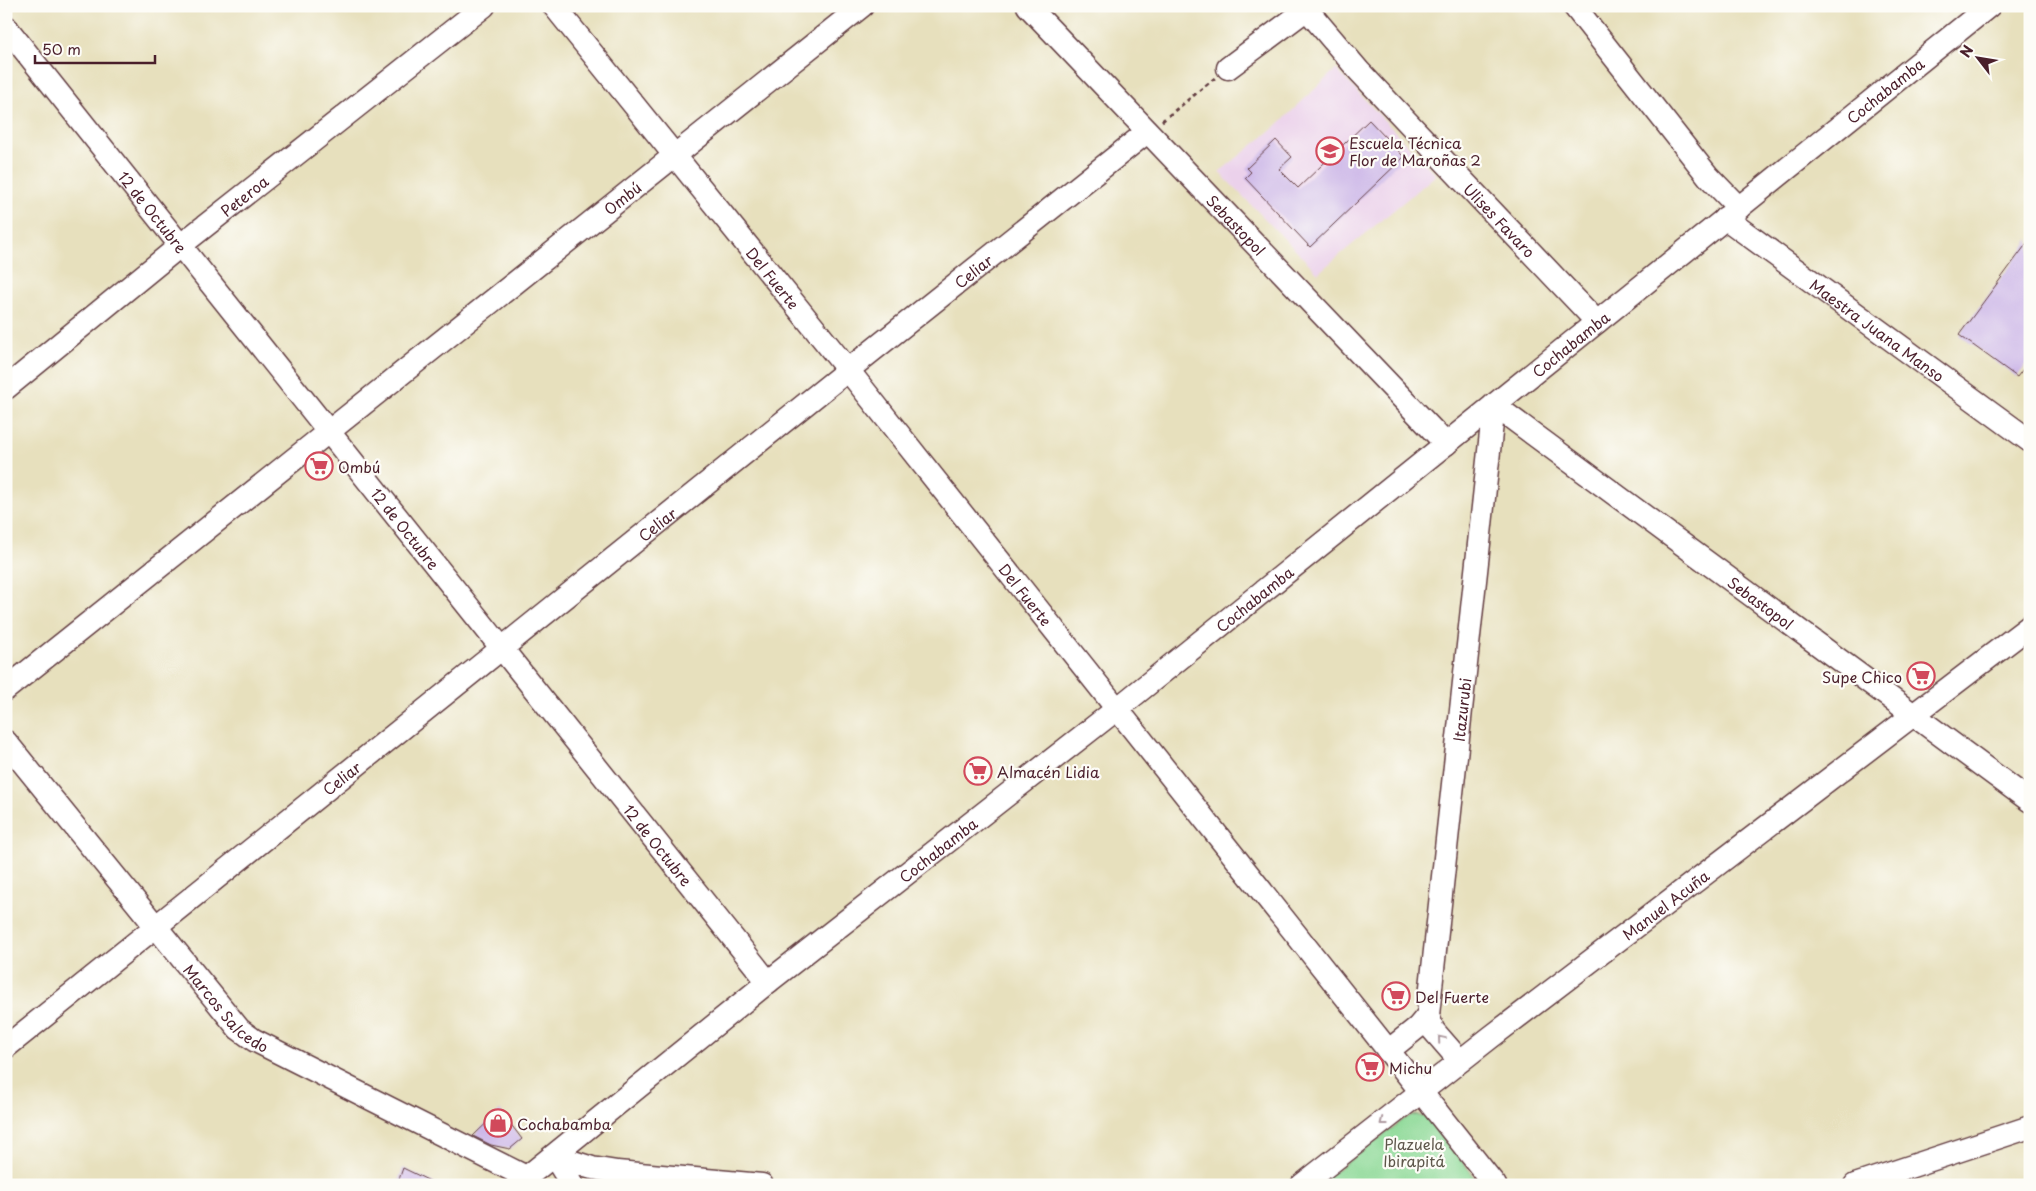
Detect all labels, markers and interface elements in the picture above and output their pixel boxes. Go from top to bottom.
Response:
scale bar [35,32,155,64]
north arrow [1954,32,2004,82]
text: 50 m [42,37,81,60]
text: N [1955,41,1978,61]
street label: Cochabamba [1841,51,1929,129]
place label: Escuela Técnica Flor de Maroñas 2 [1349,131,1481,171]
school or university icon: Escuela Técnica Flor de Maroñas 2 [1315,136,1345,166]
street label: 12 de Octubre [113,166,193,257]
street label: Peteroa [215,169,273,222]
street label: Ombú [598,175,646,220]
street label: Ulises Favaro [1459,177,1541,262]
street label: Sebastopol [1202,189,1271,260]
street label: Del Fuerte [741,242,805,313]
street label: Celiar [949,248,997,293]
street label: Maestra Juana Manso [1806,273,1950,387]
street label: Cochabamba [1526,305,1615,382]
supermarket icon: Ombú [304,451,334,481]
place label: Ombú [338,455,380,478]
street label: 12 de Octubre [366,482,446,574]
street label: Celiar [633,501,681,546]
street label: Del Fuerte [994,558,1058,630]
street label: Cochabamba [1210,560,1298,637]
street label: Sebastopol [1723,570,1799,634]
supermarket icon: Supe Chico [1906,661,1936,691]
place label: Supe Chico [1822,665,1902,688]
street label: Itazurubi [1446,677,1476,743]
street label: Celiar [317,755,365,800]
supermarket icon: Almacén Lidia [963,756,993,786]
place label: Almacén Lidia [997,760,1100,783]
street label: 12 de Octubre [619,799,698,891]
street label: Cochabamba [893,811,982,887]
street label: Manuel Acuña [1617,863,1714,945]
street label: Marcos Salcedo [179,959,273,1057]
supermarket icon: Del Fuerte [1381,981,1411,1011]
place label: Del Fuerte [1415,985,1489,1008]
one-way arrow [1438,1036,1447,1045]
supermarket icon: Michu [1355,1052,1385,1082]
place label: Michu [1389,1056,1432,1079]
shop icon: Cochabamba [483,1108,513,1138]
place label: Cochabamba [517,1112,612,1135]
one-way arrow [1380,1116,1389,1124]
park label: Plazuela Ibirapitá [1383,1132,1445,1172]

